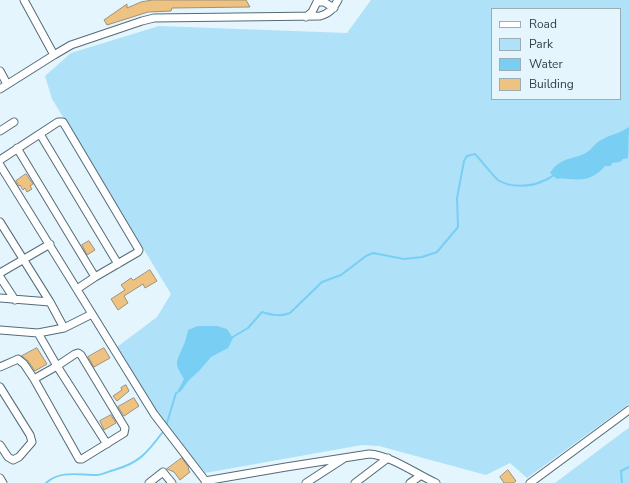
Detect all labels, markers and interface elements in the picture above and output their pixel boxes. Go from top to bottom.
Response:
legend [491,8,621,100]
text: Road [529,16,557,32]
text: Park [529,36,553,52]
text: Water [529,56,563,72]
text: Building [529,76,574,92]

